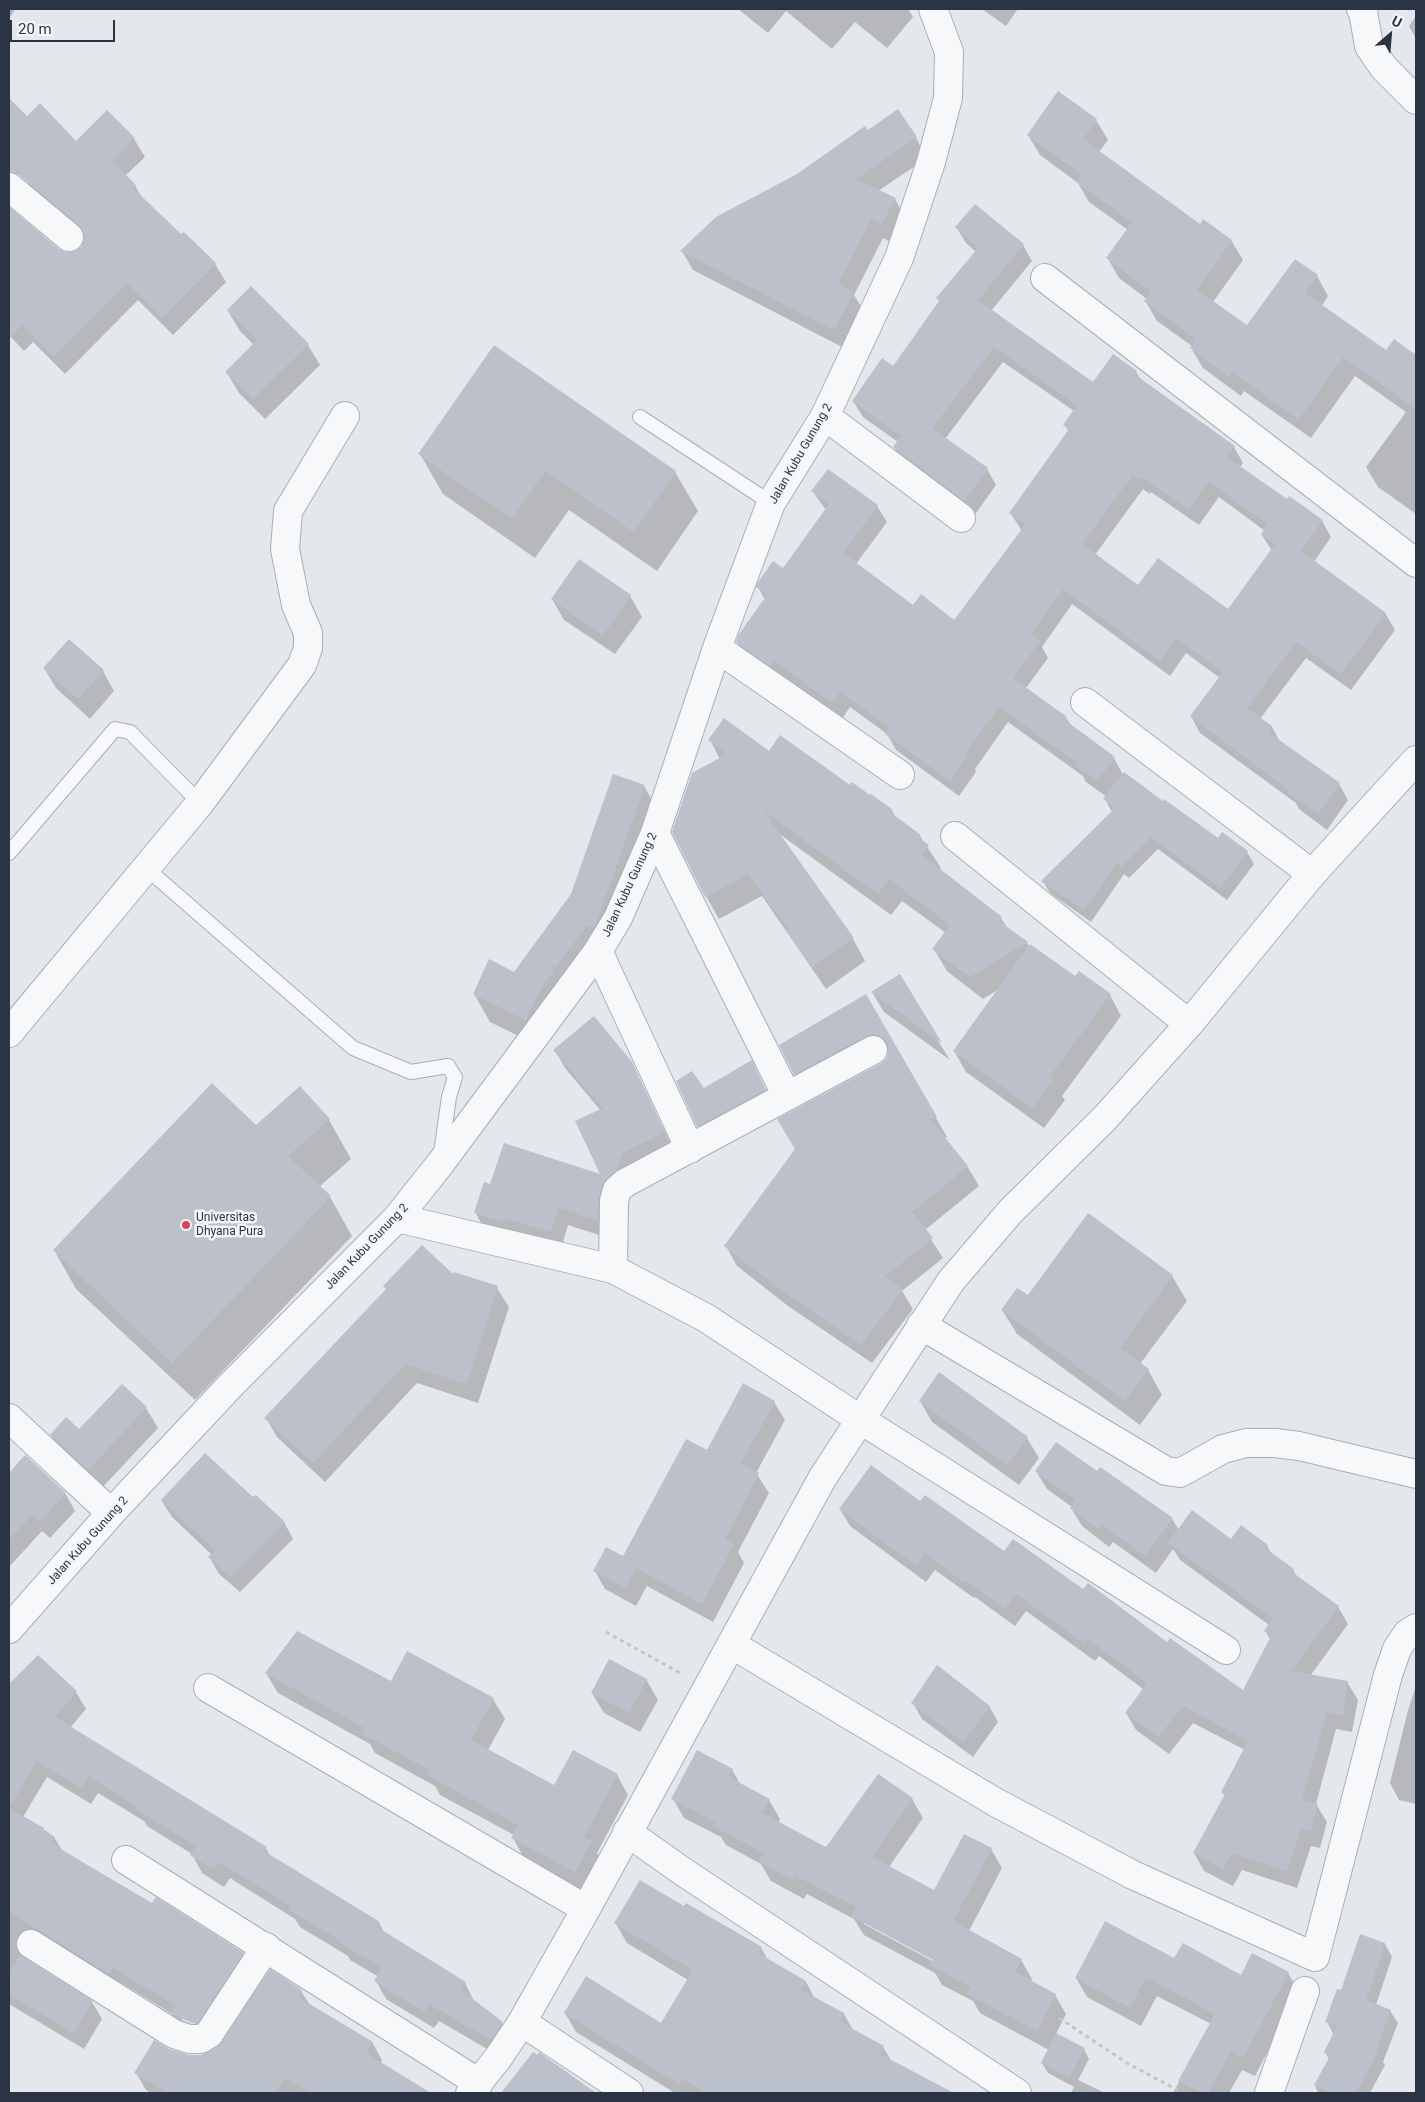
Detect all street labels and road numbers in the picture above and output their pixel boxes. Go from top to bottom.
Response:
street label: Jalan Kubu Gunung 2 [766,401,836,507]
street label: Jalan Kubu Gunung 2 [599,830,661,940]
street label: Jalan Kubu Gunung 2 [322,1201,412,1293]
street label: Jalan Kubu Gunung 2 [45,1494,131,1588]

